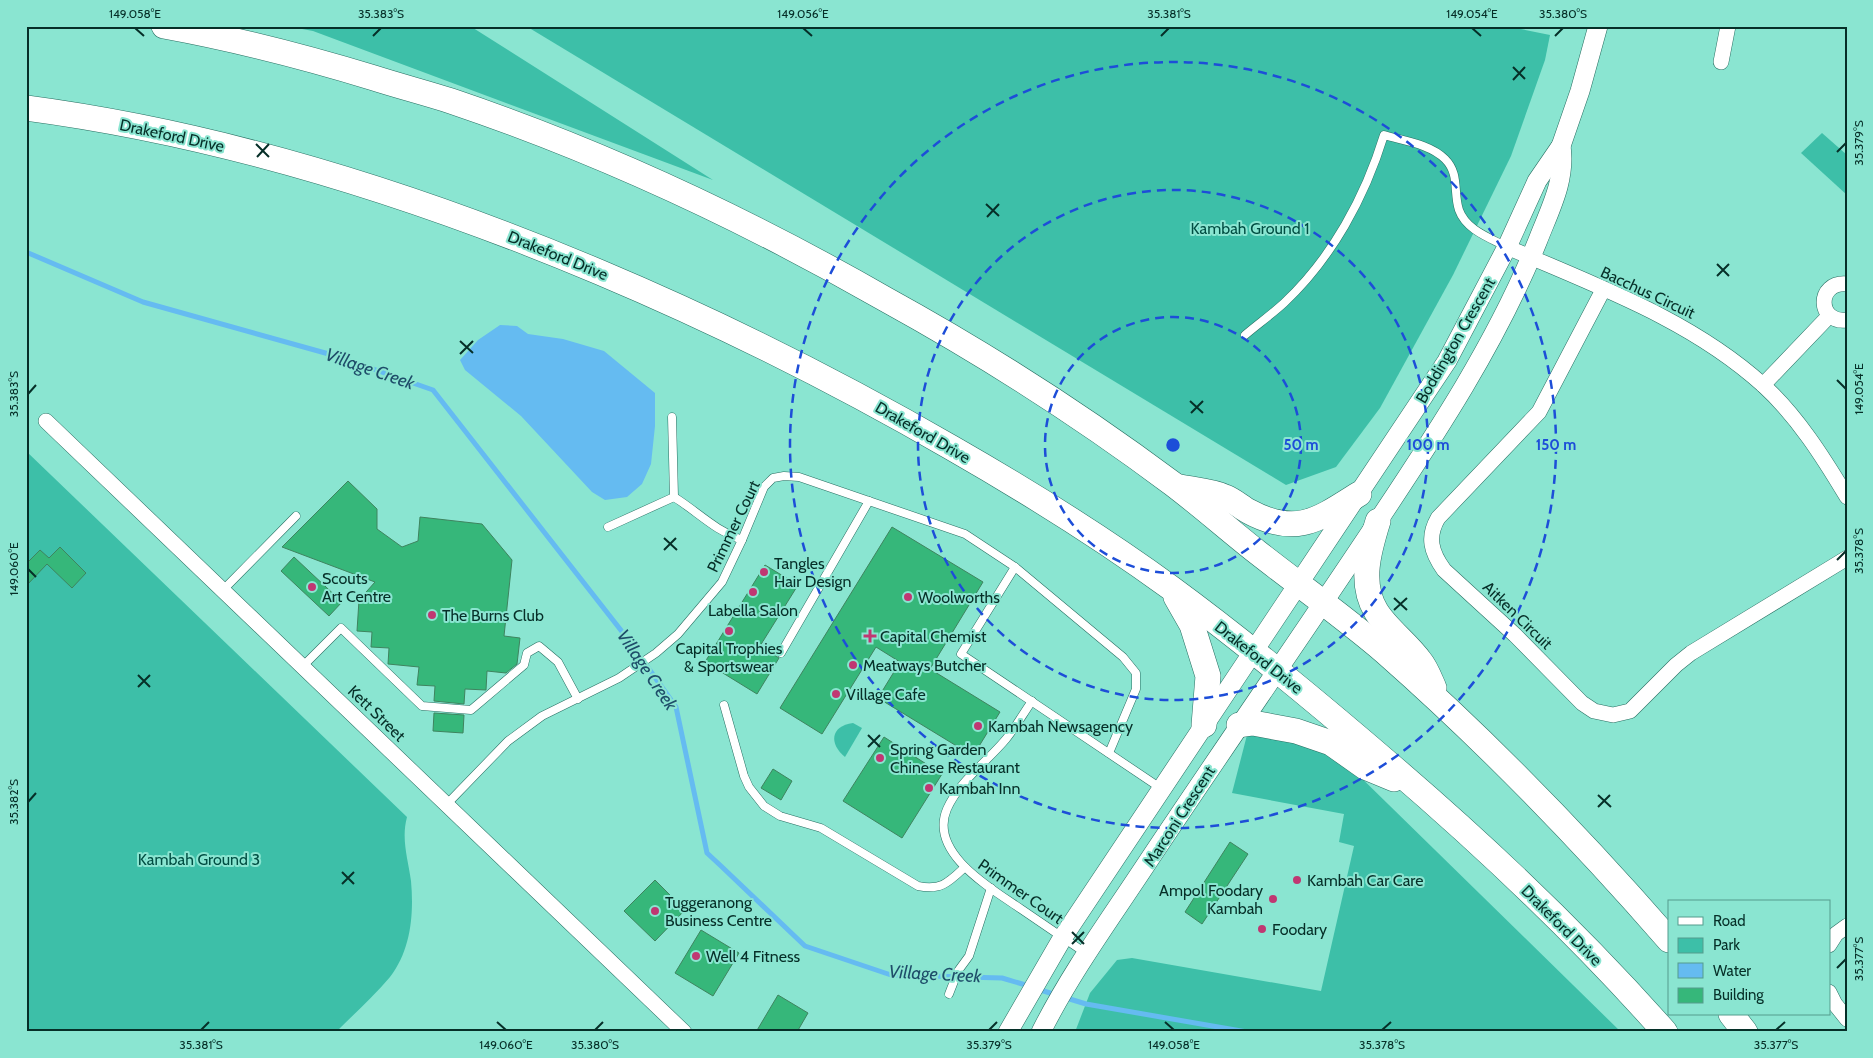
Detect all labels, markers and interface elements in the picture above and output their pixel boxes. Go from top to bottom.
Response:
text: 149.058°E [109,6,161,21]
text: 35.383°S [358,6,404,21]
text: 149.056°E [777,6,829,21]
text: 35.381°S [1147,6,1191,21]
text: 149.054°E [1446,6,1498,21]
text: 35.380°S [1539,6,1587,21]
street label: Drakeford Drive [118,115,226,156]
text: 35.379°S [1851,120,1866,166]
park label: Kambah Ground 1 [1191,219,1309,238]
street label: Drakeford Drive [505,227,611,284]
street label: Bacchus Circuit [1598,262,1699,323]
street label: Boddington Crescent [1412,273,1499,407]
water label: Village Creek [323,344,419,395]
text: 149.054°E [1851,363,1866,415]
text: 35.383°S [6,371,21,417]
street label: Drakeford Drive [872,398,974,467]
centre of rings [1164,436,1182,454]
text: 50 m [1283,436,1319,454]
text: 100 m [1406,436,1450,454]
text: 150 m [1536,436,1576,454]
street label: Primmer Court [703,477,764,575]
text: 35.378°S [1851,528,1866,574]
text: 149.060°E [6,542,21,596]
place label: Tangles Hair Design [774,554,852,591]
marker: Tangles Hair Design [758,566,770,578]
place label: Scouts Art Centre [322,569,391,606]
street label: Aitken Circuit [1479,578,1557,654]
marker: Scouts Art Centre [306,581,318,593]
marker: Labella Salon [747,586,759,598]
place label: Woolworths [918,588,1000,607]
marker: Woolworths [902,591,914,603]
place label: Labella Salon [708,601,798,620]
place label: The Burns Club [442,606,544,625]
marker: The Burns Club [426,609,438,621]
street label: Drakeford Drive [1211,617,1306,698]
water label: Village Creek [612,625,683,716]
marker: Capital Trophies & Sportswear [723,625,735,637]
place label: Capital Chemist [880,627,987,646]
marker: Capital Chemist [864,630,876,642]
place label: Capital Trophies & Sportswear [676,639,783,676]
place label: Meatways Butcher [863,656,987,675]
marker: Meatways Butcher [847,659,859,671]
street label: Kett Street [344,681,410,746]
place label: Village Cafe [846,685,926,704]
marker: Village Cafe [830,688,842,700]
place label: Kambah Newsagency [988,717,1133,736]
marker: Kambah Newsagency [972,720,984,732]
place label: Spring Garden Chinese Restaurant [890,740,1021,777]
marker: Spring Garden Chinese Restaurant [874,752,886,764]
street label: Marconi Crescent [1140,762,1219,870]
text: 35.382°S [6,779,21,825]
place label: Kambah Inn [939,779,1020,798]
marker: Kambah Inn [923,782,935,794]
park label: Kambah Ground 3 [138,850,260,869]
street label: Primmer Court [974,855,1067,928]
place label: Kambah Car Care [1307,871,1423,890]
marker: Kambah Car Care [1291,874,1303,886]
place label: Ampol Foodary Kambah [1159,881,1263,918]
street label: Drakeford Drive [1517,881,1606,970]
place label: Tuggeranong Business Centre [665,893,772,930]
marker: Ampol Foodary Kambah [1267,893,1279,905]
legend [1668,900,1830,1016]
marker: Tuggeranong Business Centre [649,905,661,917]
text: Road [1713,912,1746,930]
place label: Foodary [1272,920,1327,939]
marker: Foodary [1256,923,1268,935]
text: Park [1713,936,1740,954]
text: 35.377°S [1851,937,1866,981]
place label: Well 4 Fitness [706,947,801,966]
marker: Well 4 Fitness [690,950,702,962]
water label: Village Creek [888,961,983,987]
text: Water [1713,962,1751,980]
text: Building [1713,986,1764,1004]
text: 35.381°S [179,1037,223,1052]
text: 149.060°E [479,1037,533,1052]
text: 35.380°S [571,1037,619,1052]
text: 35.379°S [966,1037,1012,1052]
text: 149.058°E [1148,1037,1200,1052]
text: 35.378°S [1359,1037,1405,1052]
text: 35.377°S [1754,1037,1798,1052]

